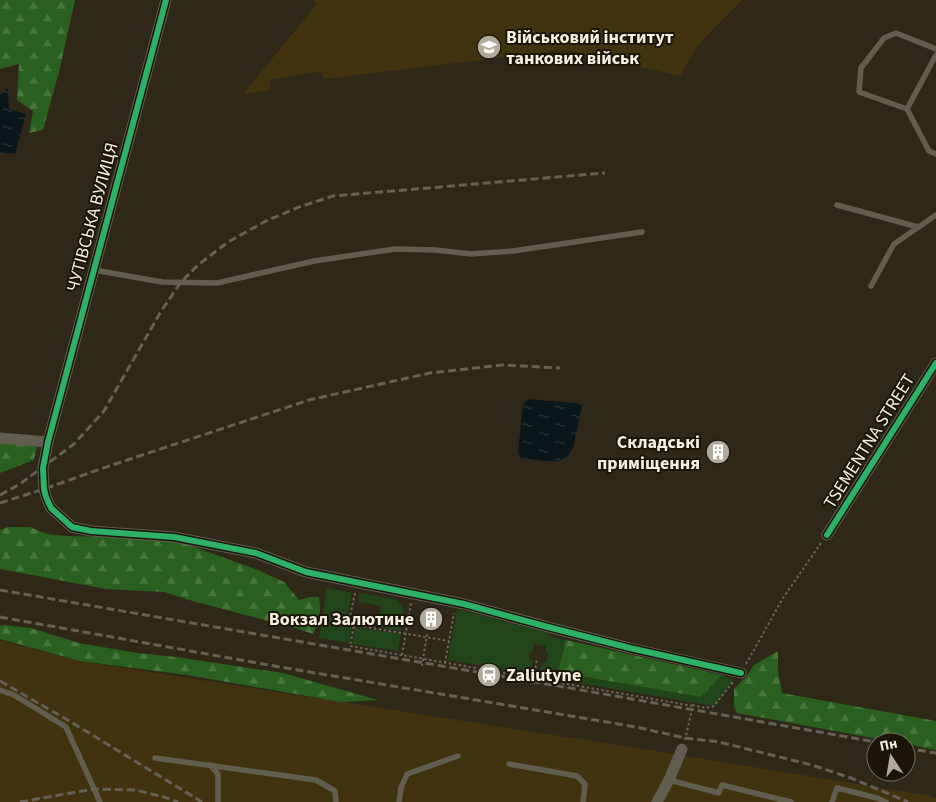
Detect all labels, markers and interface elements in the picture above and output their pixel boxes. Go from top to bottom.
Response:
place label: Військовий інститут танкових військ [506,25,674,71]
school or university icon: Військовий інститут танкових військ [476,34,502,60]
street label: ЧУТІВСЬКА ВУЛИЦЯ [61,140,124,294]
street label: TSEMENTNA STREET [818,369,921,513]
place label: Складські приміщення [597,430,700,476]
building icon: Складські приміщення [705,439,731,465]
building icon: Вокзал Залютине [418,606,444,632]
place label: Вокзал Залютине [269,607,414,632]
station icon: Zaliutyne [476,662,502,688]
place label: Zaliutyne [506,663,581,688]
north arrow [866,732,916,782]
text: Пн [878,734,899,757]

